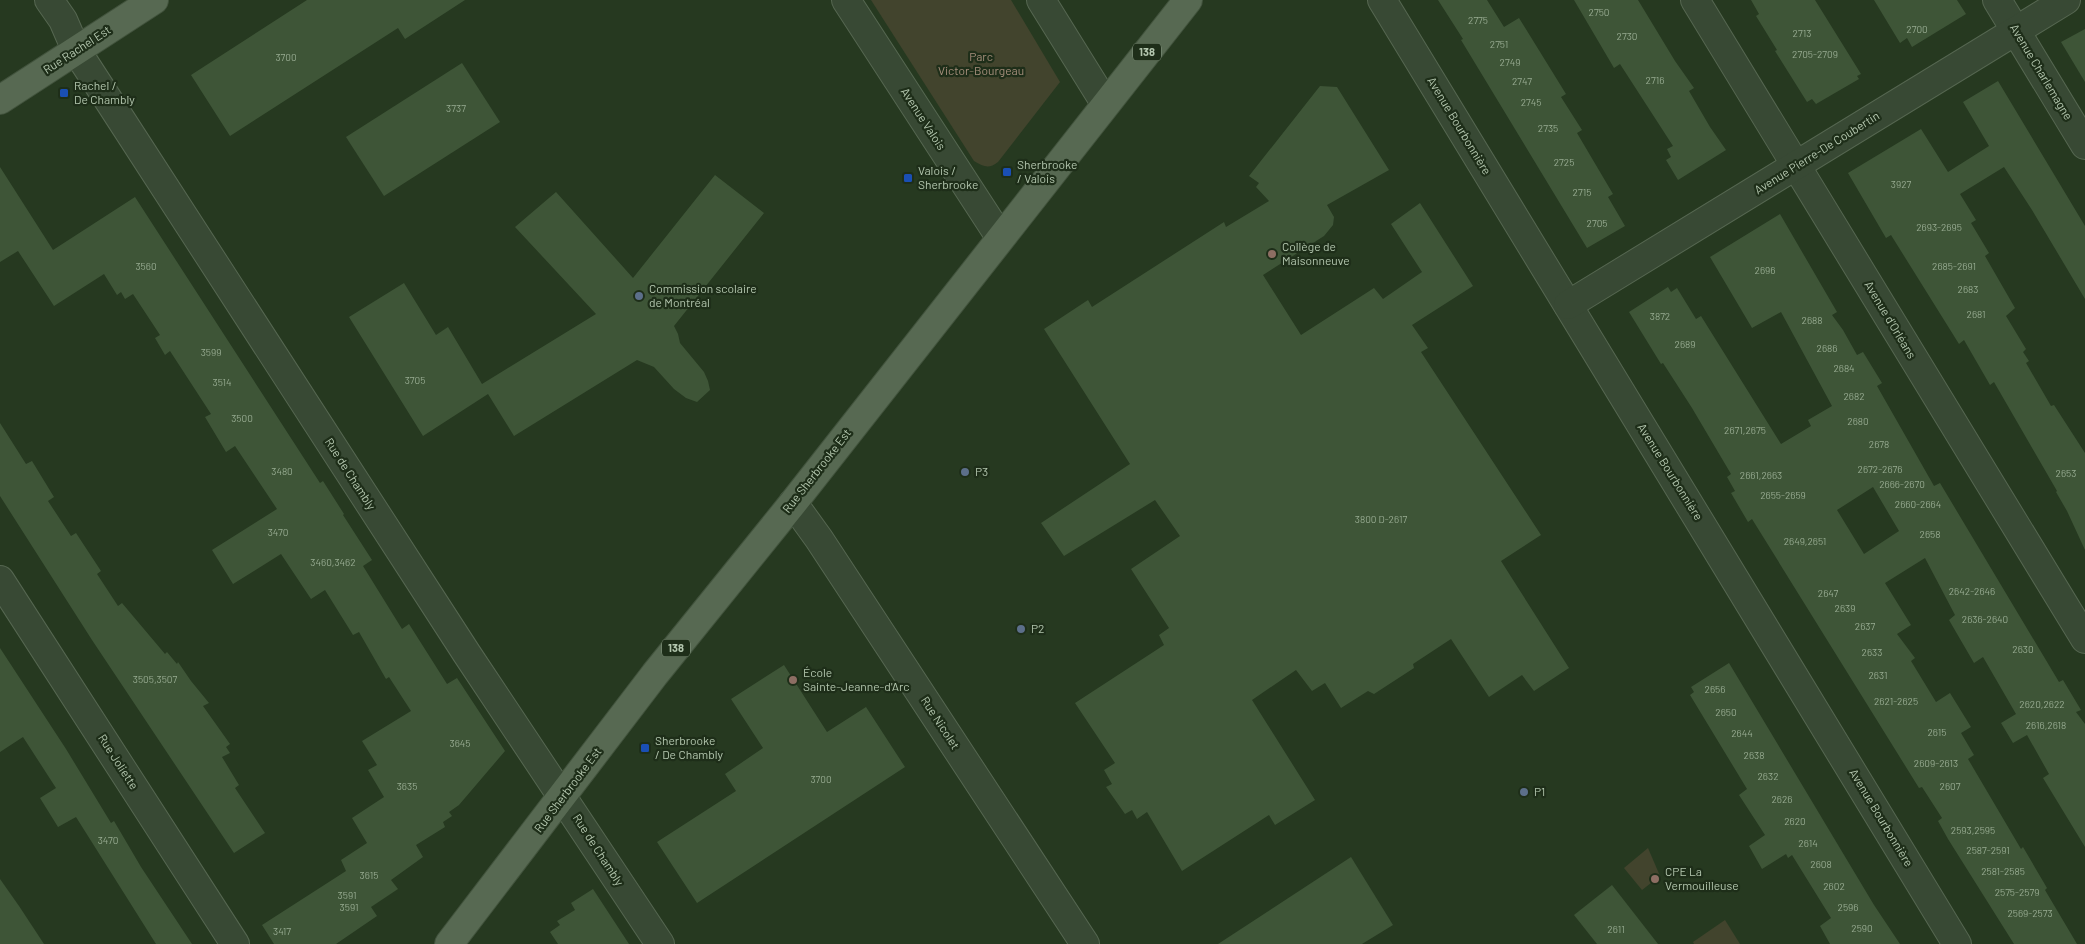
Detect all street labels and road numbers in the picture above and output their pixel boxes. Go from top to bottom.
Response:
street label: Avenue Charlemagne [2008,21,2076,122]
street label: Rue Rachel Est [40,22,113,76]
road number: 138 [1133,44,1161,61]
street label: Avenue Bourbonnière [1425,74,1495,177]
street label: Avenue Valois [899,85,949,152]
street label: Avenue Pierre-De Coubertin [1751,108,1882,196]
street label: Avenue d'Orléans [1862,278,1920,361]
street label: Avenue Bourbonnière [1635,420,1706,522]
street label: Rue Sherbrooke Est [779,426,853,515]
street label: Rue de Chambly [322,435,379,512]
road number: 138 [662,640,690,656]
street label: Rue Nicolet [919,694,963,751]
street label: Rue Joliette [96,731,142,792]
street label: Rue Sherbrooke Est [531,744,604,835]
street label: Avenue Bourbonnière [1847,766,1917,869]
street label: Rue de Chambly [570,811,627,888]

